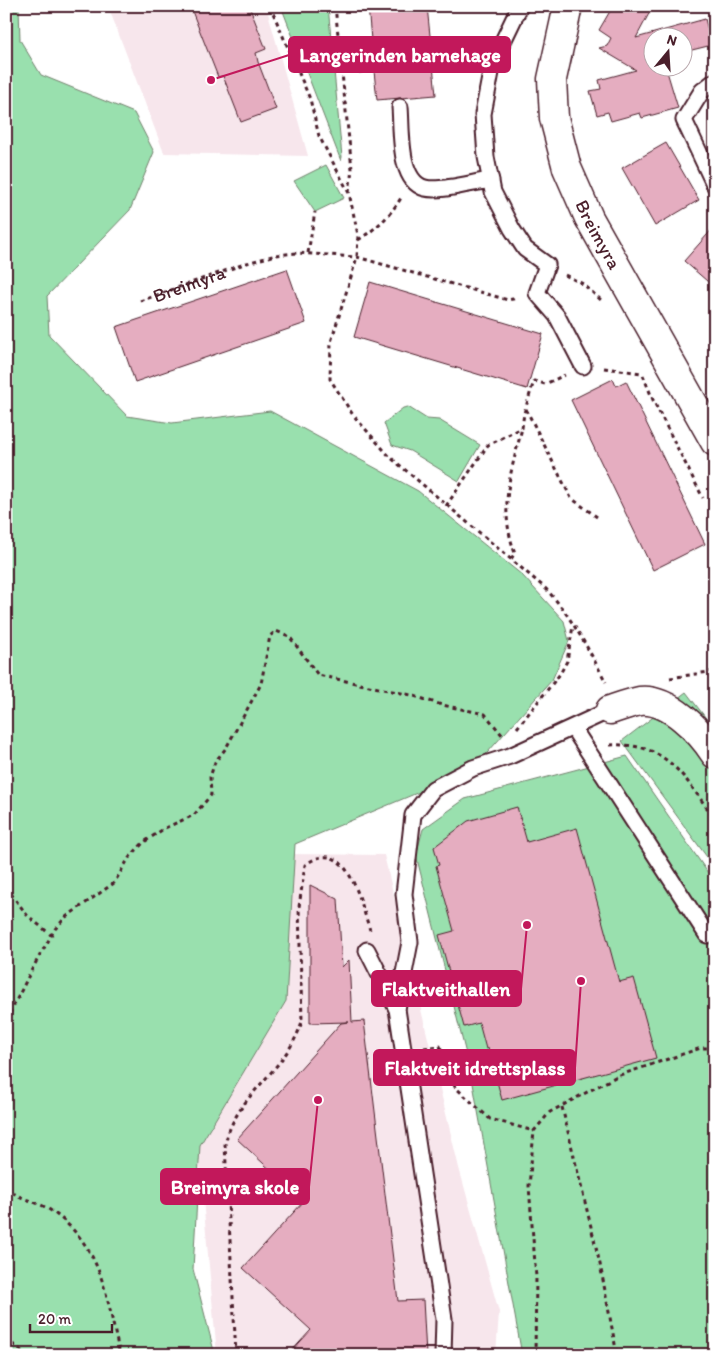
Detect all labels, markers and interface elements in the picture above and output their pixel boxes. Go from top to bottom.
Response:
north arrow [644,28,694,78]
text: N [665,31,679,50]
callout: Langerinden barnehage [289,37,510,72]
text: Langerinden barnehage [299,43,501,68]
street label: Breimyra [570,196,626,273]
street label: Breimyra [150,261,229,308]
callout: Flaktveithallen [372,971,521,1006]
text: Flaktveithallen [382,977,511,1001]
callout: Flaktveit idrettsplass [374,1050,575,1085]
text: Flaktveit idrettsplass [385,1056,565,1081]
callout: Breimyra skole [161,1169,309,1204]
text: Breimyra skole [171,1175,300,1200]
scale bar [30,1301,112,1333]
text: 20 m [38,1310,72,1328]

